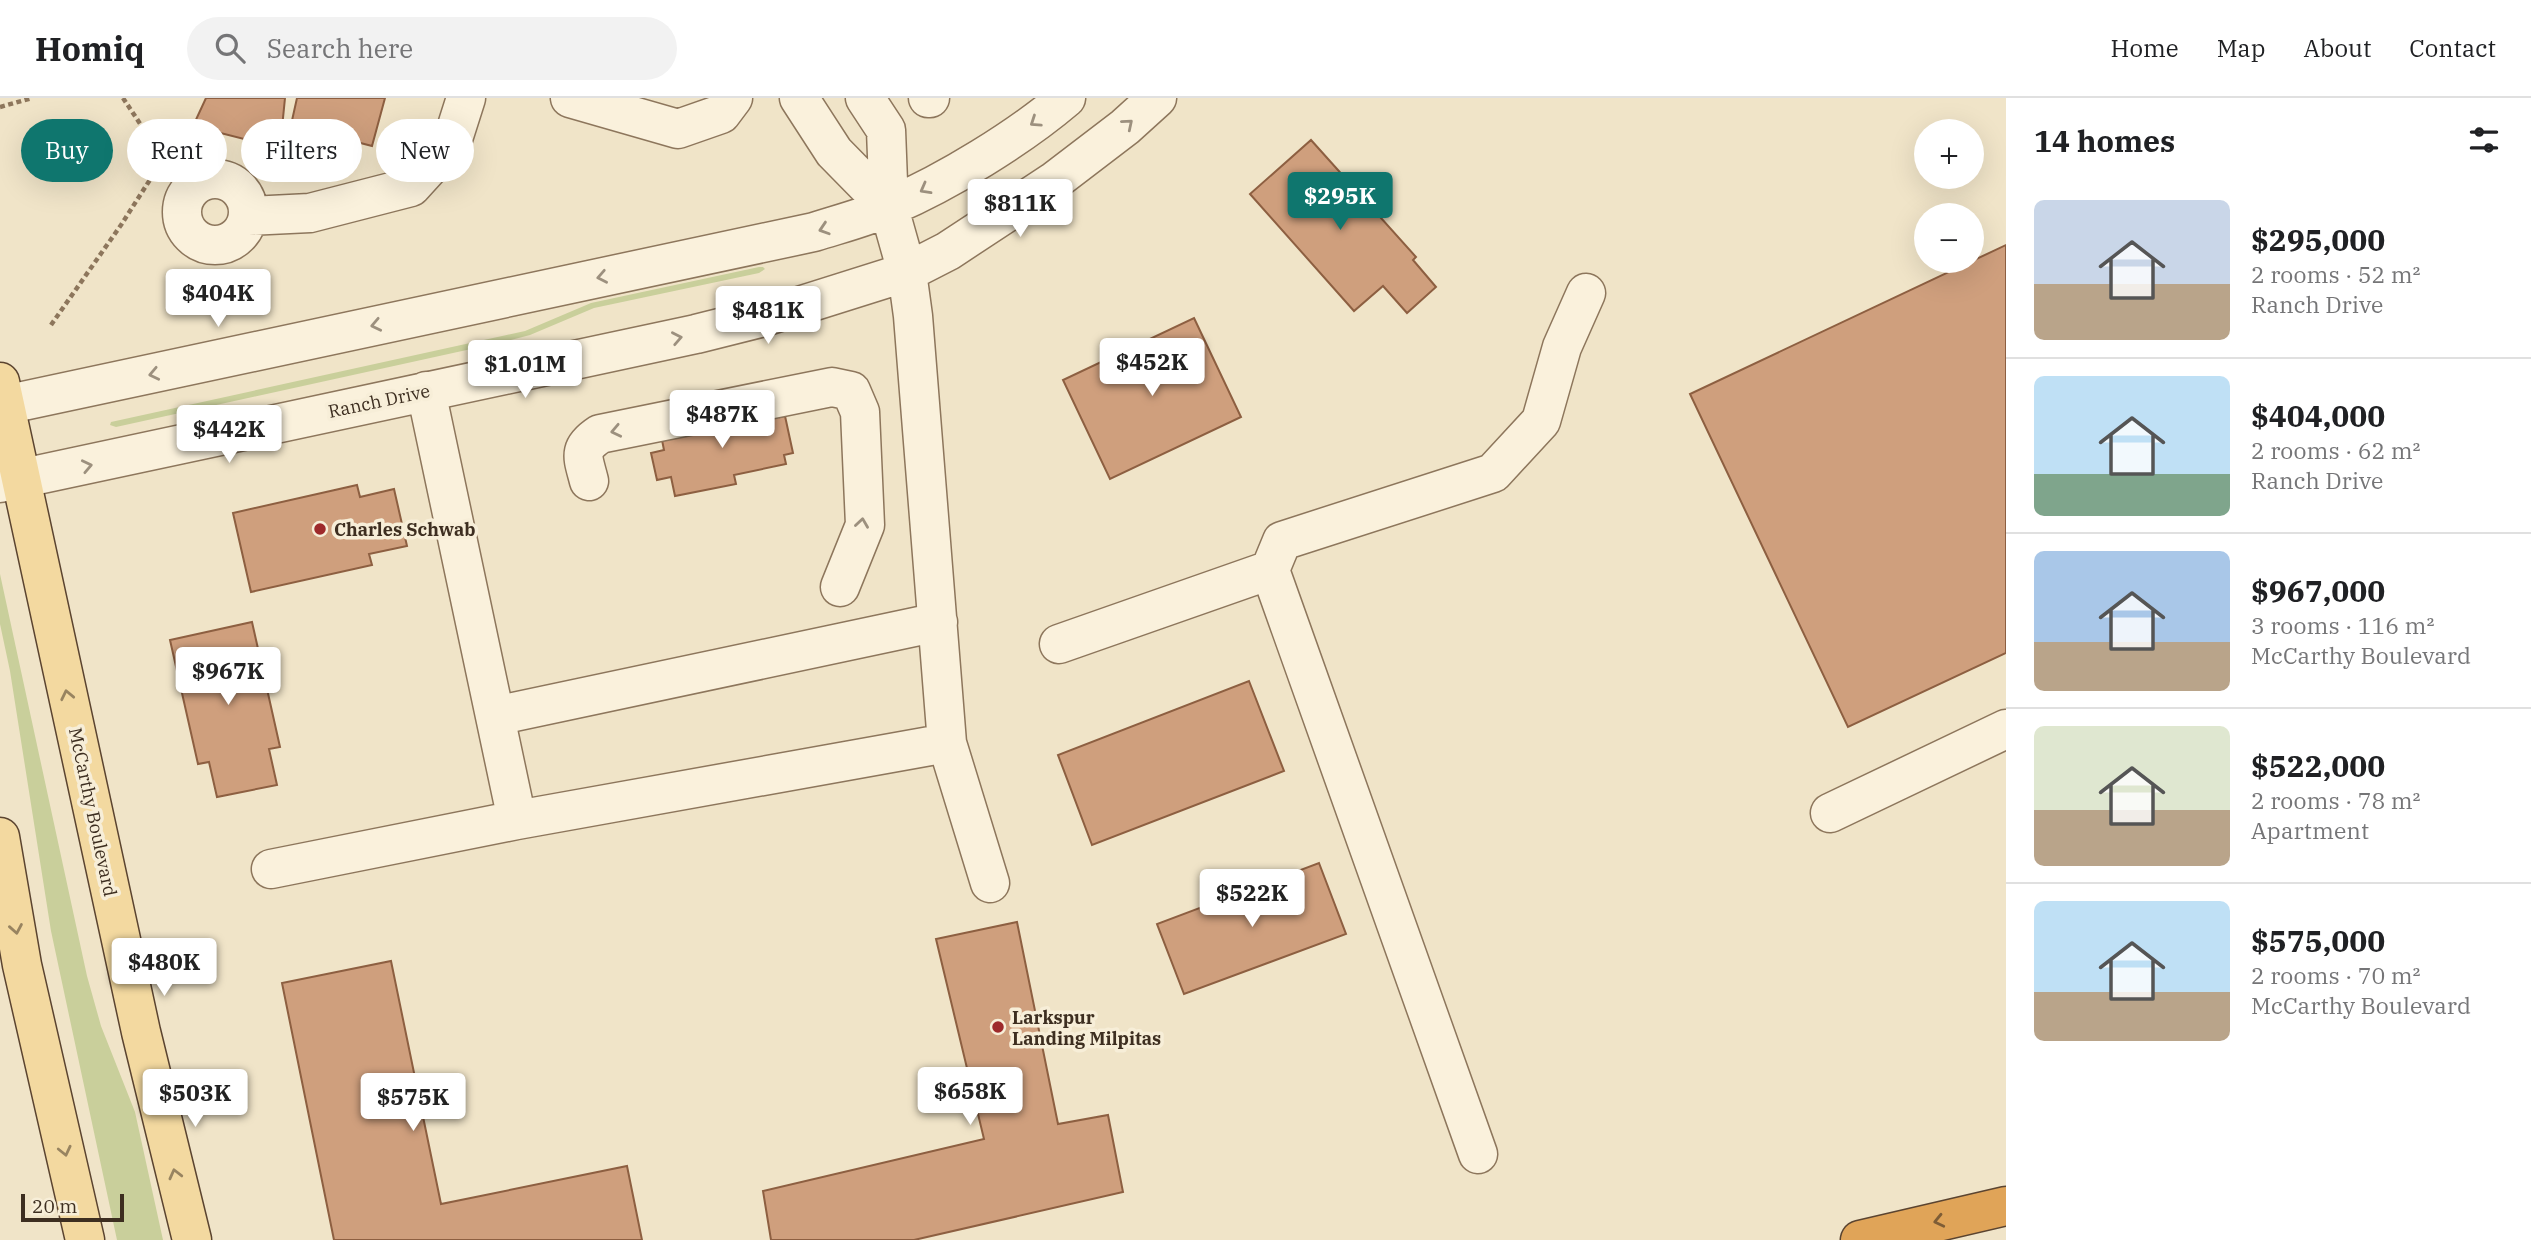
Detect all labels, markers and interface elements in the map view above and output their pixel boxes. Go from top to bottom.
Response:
search box [187,17,677,80]
text: Homiq [35,27,145,70]
icon: search [211,29,249,67]
text: Search here [267,31,413,65]
text: Home [2111,32,2179,64]
text: Map [2217,32,2265,64]
text: About [2303,32,2371,64]
text: Contact [2409,32,2496,64]
one-way arrow [1030,113,1043,126]
chip: Buy [21,119,113,182]
chip: Rent [127,119,227,182]
chip: Filters [241,119,362,182]
chip: New [376,119,474,182]
map controls [1914,119,1984,273]
button: + [1914,119,1984,189]
one-way arrow [1119,120,1132,132]
text: 14 homes [2034,121,2175,160]
icon: filters [2465,121,2503,159]
pin: $295K [1291,172,1389,232]
pin: $811K [971,180,1069,239]
text: $295K [1304,180,1376,210]
one-way arrow [920,181,932,195]
text: $811K [984,187,1056,217]
button: − [1914,203,1984,273]
text: $295,000 [2251,220,2385,259]
one-way arrow [818,221,830,235]
icon: home [2090,228,2174,312]
text: 2 rooms · 52 m² [2251,259,2421,289]
one-way arrow [596,269,608,284]
pin: $404K [169,270,267,329]
text: $404K [182,277,254,307]
pin: $481K [719,286,817,346]
text: Ranch Drive [2251,289,2383,319]
text: $481K [732,294,804,324]
one-way arrow [370,317,382,331]
one-way arrow [671,331,683,346]
pin: $452K [1103,338,1201,398]
pin: $1.01M [468,341,582,400]
text: $452K [1116,346,1188,376]
text: $1.01M [484,348,566,378]
one-way arrow [148,365,160,380]
street label: Ranch Drive [326,379,432,423]
pin: $487K [673,390,771,450]
text: $404,000 [2251,396,2385,435]
text: $487K [686,398,758,428]
icon: home [2090,404,2174,488]
pin: $442K [180,406,278,465]
text: $442K [193,413,265,443]
one-way arrow [610,422,622,437]
text: 2 rooms · 62 m² [2251,435,2421,465]
one-way arrow [81,459,93,474]
text: Ranch Drive [2251,465,2383,495]
one-way arrow [855,517,870,529]
place label: Charles Schwab [334,518,476,541]
marker: Charles Schwab [312,521,328,537]
text: $967,000 [2251,571,2385,610]
icon: home [2090,579,2174,663]
text: 3 rooms · 116 m² [2251,610,2434,640]
text: McCarthy Boulevard [2251,640,2471,670]
pin: $967K [179,648,277,707]
text: $967K [192,655,264,685]
one-way arrow [61,689,75,701]
street label: McCarthy Boulevard [64,725,122,899]
text: $522,000 [2251,746,2385,785]
icon: home [2090,754,2174,838]
text: 2 rooms · 78 m² [2251,785,2421,815]
text: Apartment [2251,815,2369,845]
pin: $522K [1203,870,1301,929]
text: $522K [1216,877,1288,907]
text: $575,000 [2251,921,2385,960]
one-way arrow [8,923,23,934]
icon: home [2090,929,2174,1013]
pin: $480K [115,939,213,998]
text: $480K [128,946,200,976]
text: 2 rooms · 70 m² [2251,960,2421,990]
text: McCarthy Boulevard [2251,990,2471,1020]
place label: Larkspur Landing Milpitas [1012,1006,1161,1050]
marker: Larkspur Landing Milpitas [990,1019,1006,1035]
pin: $658K [921,1068,1019,1127]
pin: $503K [146,1070,244,1129]
pin: $575K [364,1074,462,1133]
text: $658K [934,1075,1006,1105]
text: $503K [159,1077,231,1107]
text: $575K [377,1081,449,1111]
one-way arrow [57,1145,71,1157]
one-way arrow [169,1168,183,1180]
scale bar [21,1191,124,1223]
text: 20 m [32,1194,77,1218]
one-way arrow [1933,1213,1945,1227]

